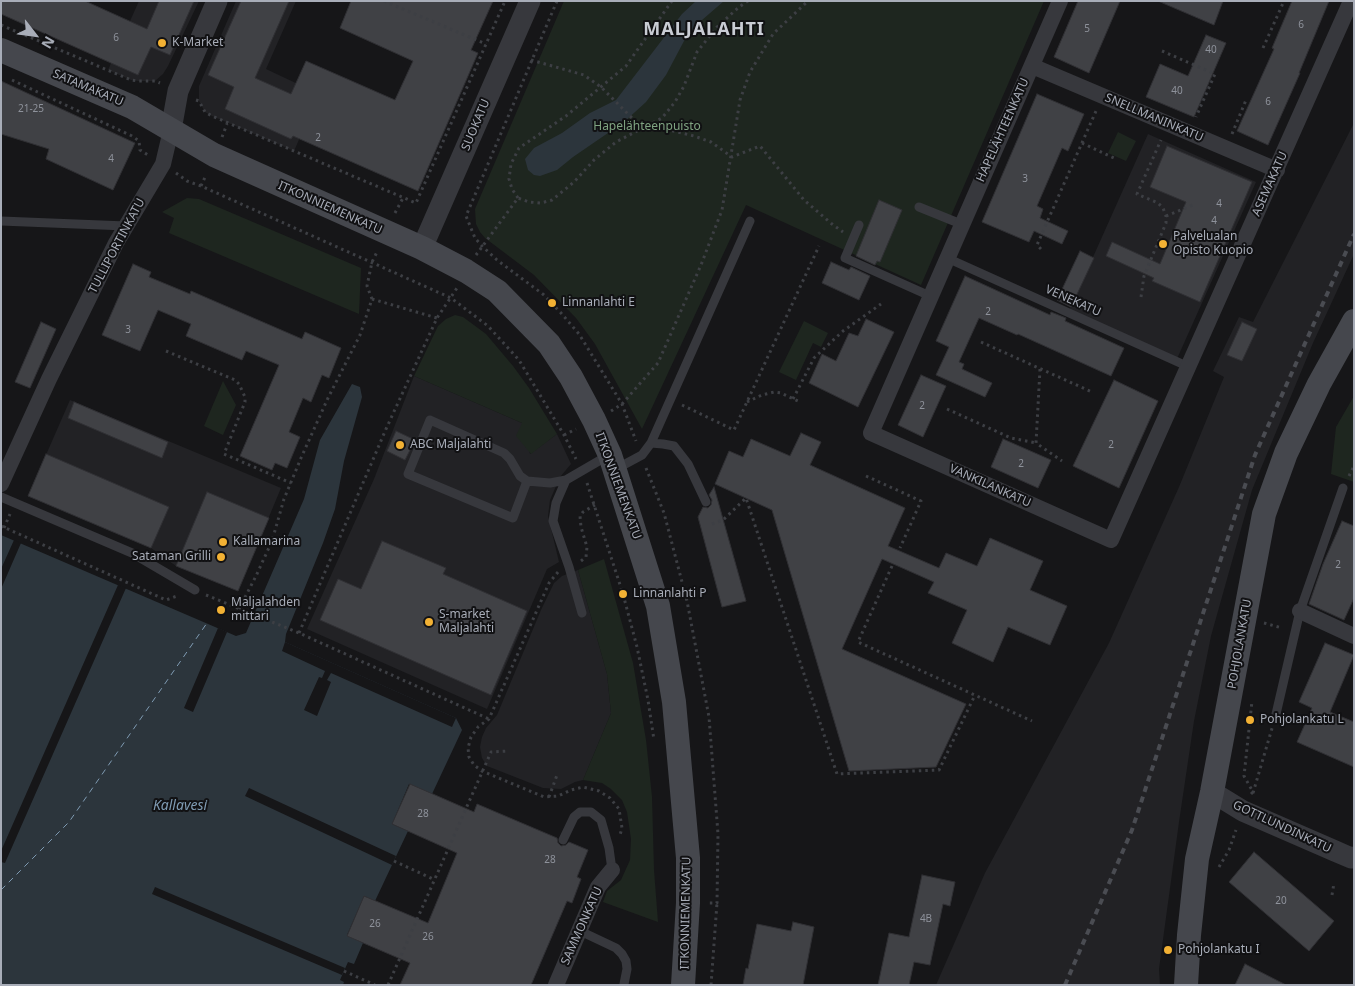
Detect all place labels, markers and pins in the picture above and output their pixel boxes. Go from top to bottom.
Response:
place label: K-Market [172,36,223,50]
marker: K-Market [156,37,168,49]
place label: Palvelualan Opisto Kuopio [1173,230,1253,258]
marker: Palvelualan Opisto Kuopio [1157,238,1169,250]
place label: Linnanlahti E [562,296,635,310]
marker: Linnanlahti E [546,297,558,309]
place label: ABC Maljalahti [410,438,491,452]
marker: ABC Maljalahti [394,439,406,451]
place label: Kallamarina [233,535,300,549]
marker: Kallamarina [217,536,229,548]
place label: Sataman Grilli [132,550,211,564]
marker: Sataman Grilli [215,551,227,563]
place label: Linnanlahti P [633,587,706,601]
marker: Linnanlahti P [617,588,629,600]
place label: Maljalahden mittari [231,596,300,624]
marker: Maljalahden mittari [215,604,227,616]
place label: S-market Maljalahti [439,608,494,636]
marker: S-market Maljalahti [423,616,435,628]
place label: Pohjolankatu L [1260,713,1344,727]
marker: Pohjolankatu L [1244,714,1256,726]
place label: Pohjolankatu I [1178,943,1260,957]
marker: Pohjolankatu I [1162,944,1174,956]

